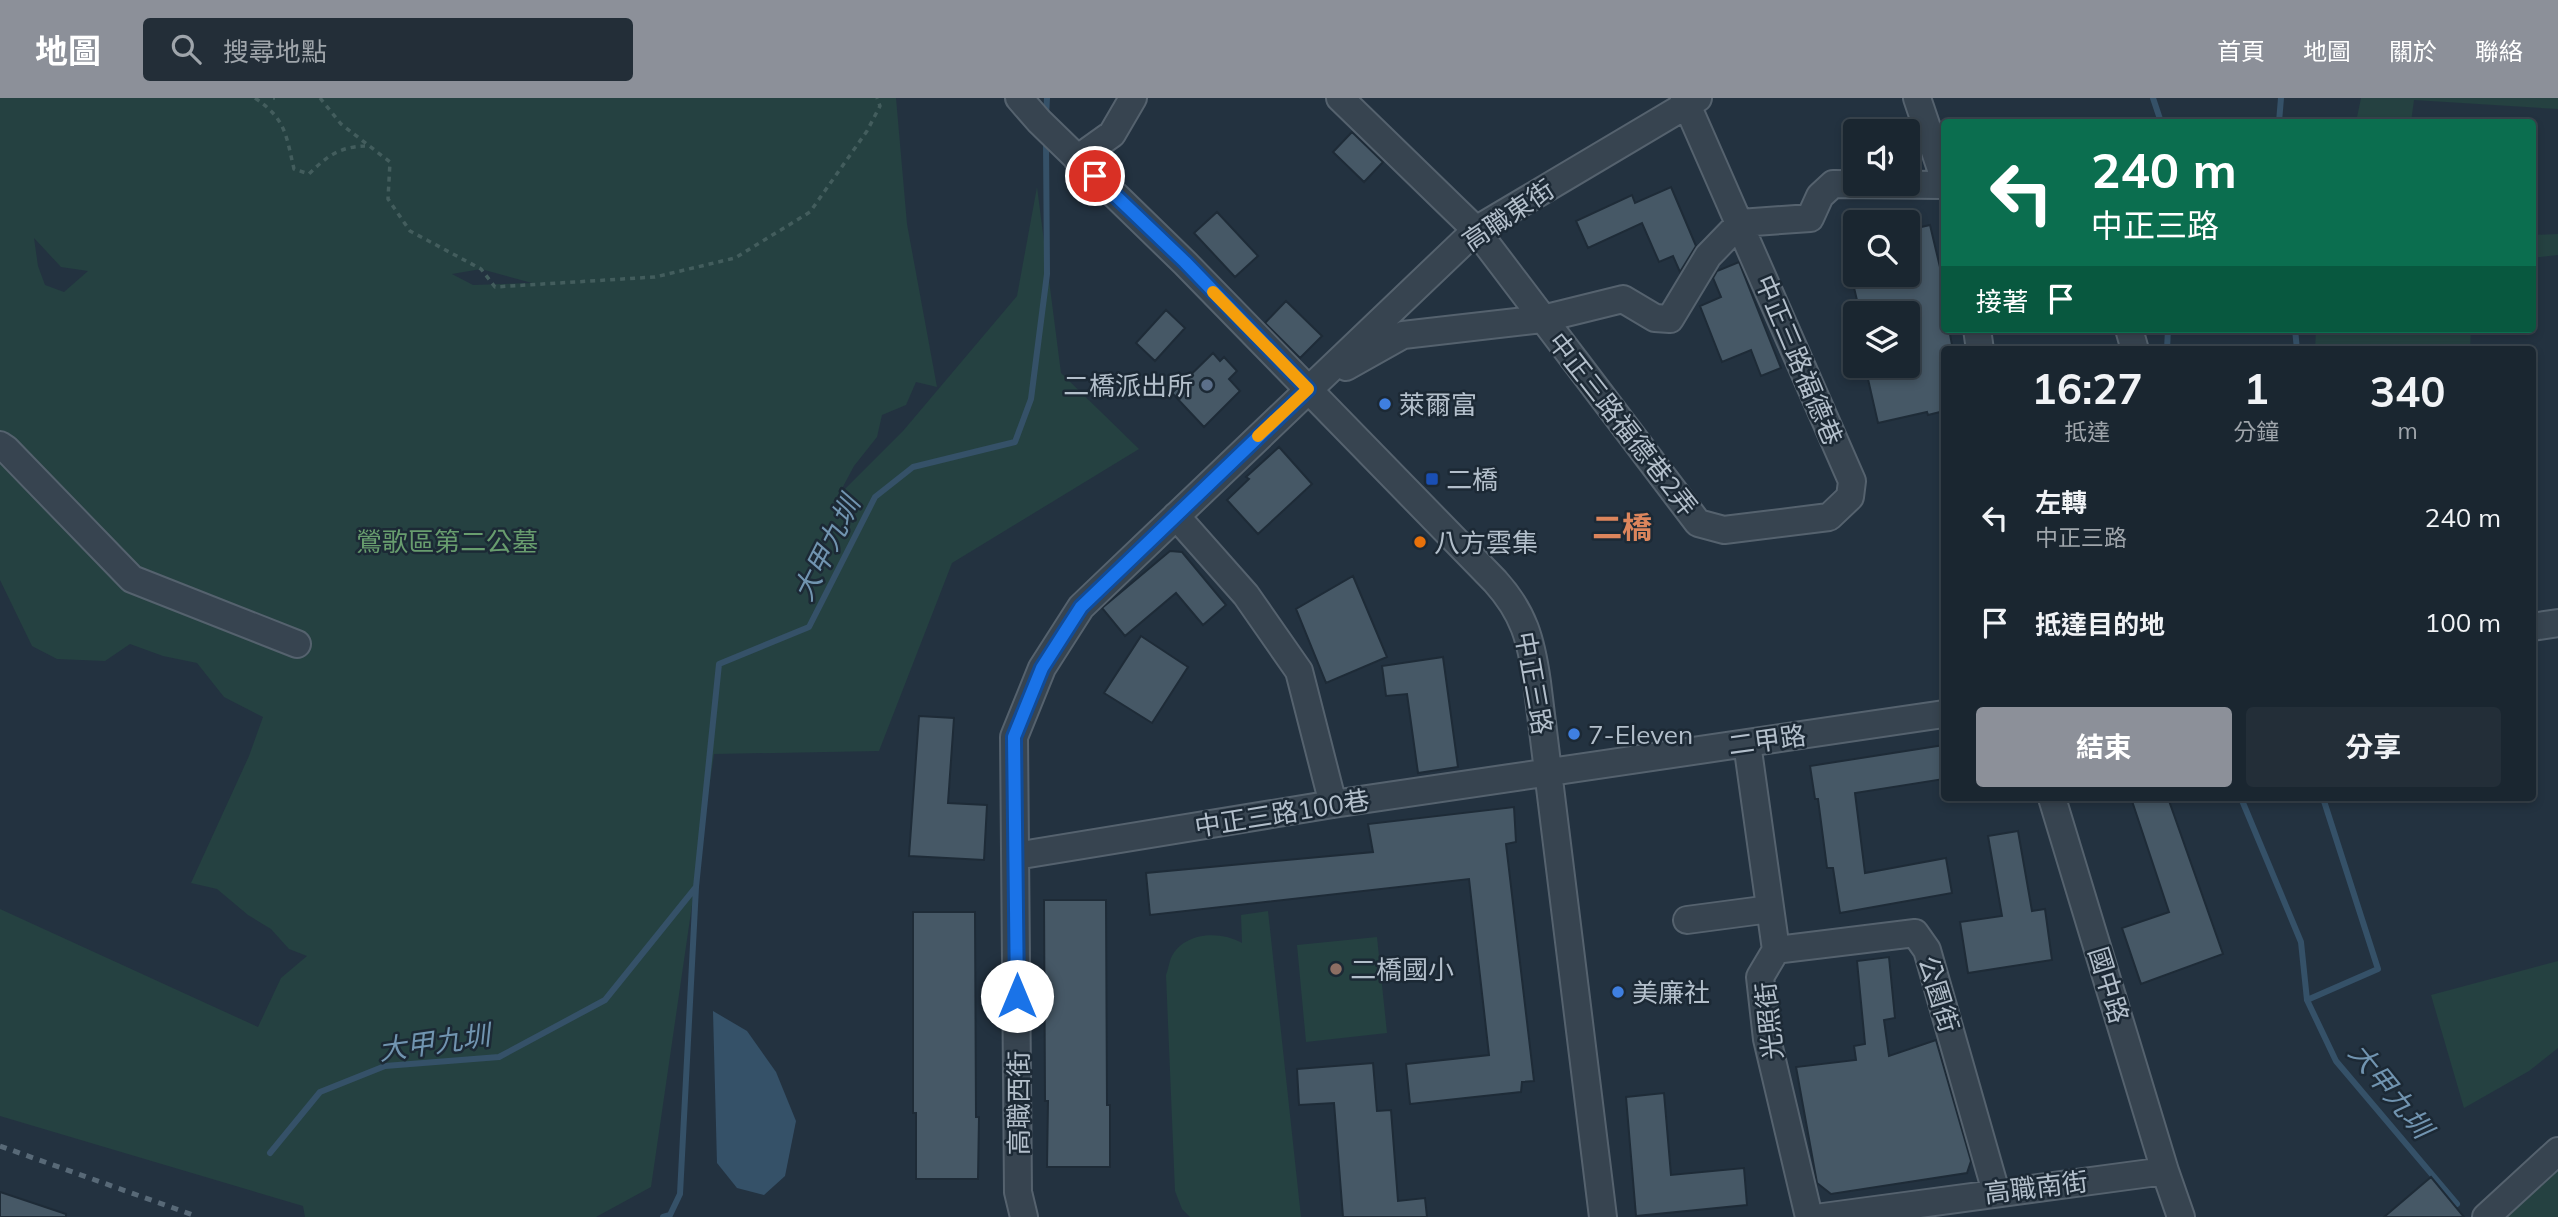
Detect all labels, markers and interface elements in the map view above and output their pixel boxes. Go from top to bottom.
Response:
search box [143,18,633,81]
text: 地圖 [35,30,101,71]
icon: search [167,30,205,68]
text: 搜尋地點 [223,35,327,68]
text: 首頁 [2217,36,2265,66]
text: 地圖 [2303,36,2351,66]
text: 關於 [2389,36,2437,66]
text: 聯絡 [2475,36,2523,66]
map controls [1843,119,1920,378]
button: sound [1843,119,1920,196]
text: 240 m [2091,139,2237,200]
pin [1065,146,1125,206]
icon: left [1976,147,2067,238]
icon: arrive [1076,157,1114,195]
street label: 高職東街 [1456,172,1560,258]
text: 中正三路 [2091,205,2219,245]
button: search [1843,210,1920,287]
street label: 中正三路福德巷 [1748,270,1850,450]
icon: arrive [2042,280,2080,318]
text: 接著 [1976,285,2028,318]
button: layers [1843,301,1920,378]
street label: 中正三路福德巷2弄 [1541,326,1705,522]
text: 16:27 [2032,362,2143,415]
text: 1 [2244,362,2269,415]
text: 340 [2370,365,2445,418]
place label: 二橋派出所 [1063,369,1193,402]
marker: 二橋派出所 [1199,377,1215,393]
place label: 萊爾富 [1399,388,1477,421]
marker: 萊爾富 [1377,396,1393,412]
text: m [2398,416,2418,445]
text: 抵達 [2064,417,2110,446]
text: 分鐘 [2233,417,2279,446]
place label: 二橋 [1446,463,1498,496]
marker: 二橋 [1424,471,1440,487]
text: 左轉 [2035,486,2087,519]
water label: 大甲九圳 [785,487,869,606]
icon: left [1976,499,2014,537]
text: 240 m [2425,501,2501,534]
district label: 二橋 [1592,508,1652,546]
text: 中正三路 [2035,523,2127,552]
park label: 鶯歌區第二公墓 [356,525,538,558]
place label: 八方雲集 [1434,526,1538,559]
marker: 八方雲集 [1412,534,1428,550]
icon: arrive [1976,604,2014,642]
text: 100 m [2425,606,2501,639]
text: 抵達目的地 [2035,608,2165,641]
street label: 中正三路 [1509,629,1559,737]
button: 結束 [1976,707,2232,787]
button: 分享 [2246,707,2501,787]
place label: 7-Eleven [1588,718,1693,751]
street label: 二甲路 [1726,718,1808,762]
marker: 7-Eleven [1566,726,1582,742]
street label: 中正三路100巷 [1192,783,1372,843]
street label: 國中路 [2082,943,2136,1027]
street label: 公園街 [1912,952,1966,1036]
place label: 二橋國小 [1350,953,1454,986]
position arrow [980,959,1054,1033]
marker: 二橋國小 [1328,961,1344,977]
place label: 美廉社 [1632,976,1710,1009]
street label: 光照街 [1749,980,1789,1062]
marker: 美廉社 [1610,984,1626,1000]
water label: 大甲九圳 [376,1016,496,1067]
water label: 大甲九圳 [2342,1035,2442,1148]
street label: 高職西街 [1002,1051,1035,1155]
street label: 高職南街 [1982,1164,2090,1210]

